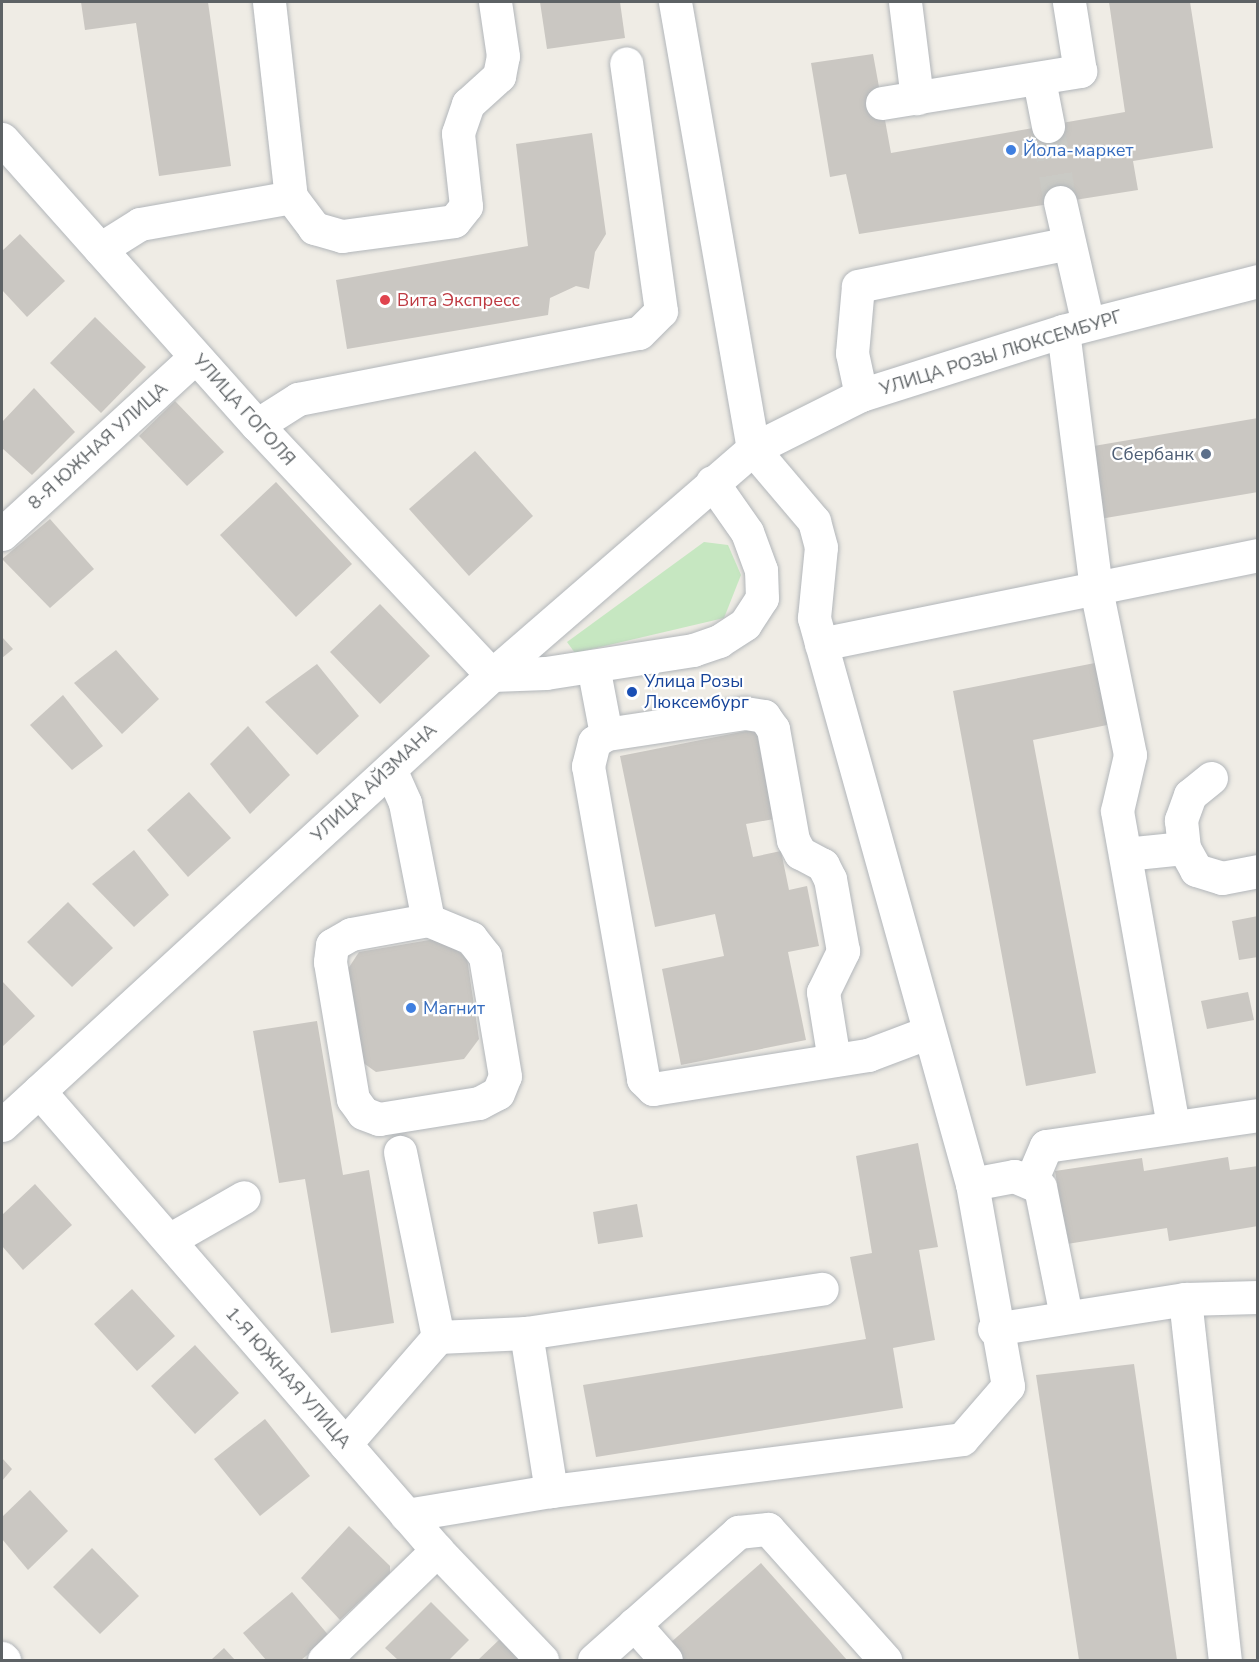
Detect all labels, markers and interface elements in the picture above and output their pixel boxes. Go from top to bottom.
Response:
place label: Йола-маркет [1023,139,1133,161]
marker: Йола-маркет [1004,143,1018,157]
place label: Вита Экспресс [397,289,520,311]
marker: Вита Экспресс [378,293,392,307]
street label: УЛИЦА РОЗЫ ЛЮКСЕМБУРГ [877,306,1125,400]
street label: УЛИЦА ГОГОЛЯ [188,350,300,470]
street label: 8-Я ЮЖНАЯ УЛИЦА [24,378,172,514]
place label: Сбербанк [1111,443,1194,465]
marker: Сбербанк [1199,447,1213,461]
place label: Улица Розы Люксембург [644,671,749,714]
marker: Улица Розы Люксембург [625,685,639,699]
street label: УЛИЦА АЙЗМАНА [307,719,441,847]
place label: Магнит [423,997,485,1019]
marker: Магнит [404,1001,418,1015]
street label: 1-Я ЮЖНАЯ УЛИЦА [221,1303,355,1453]

